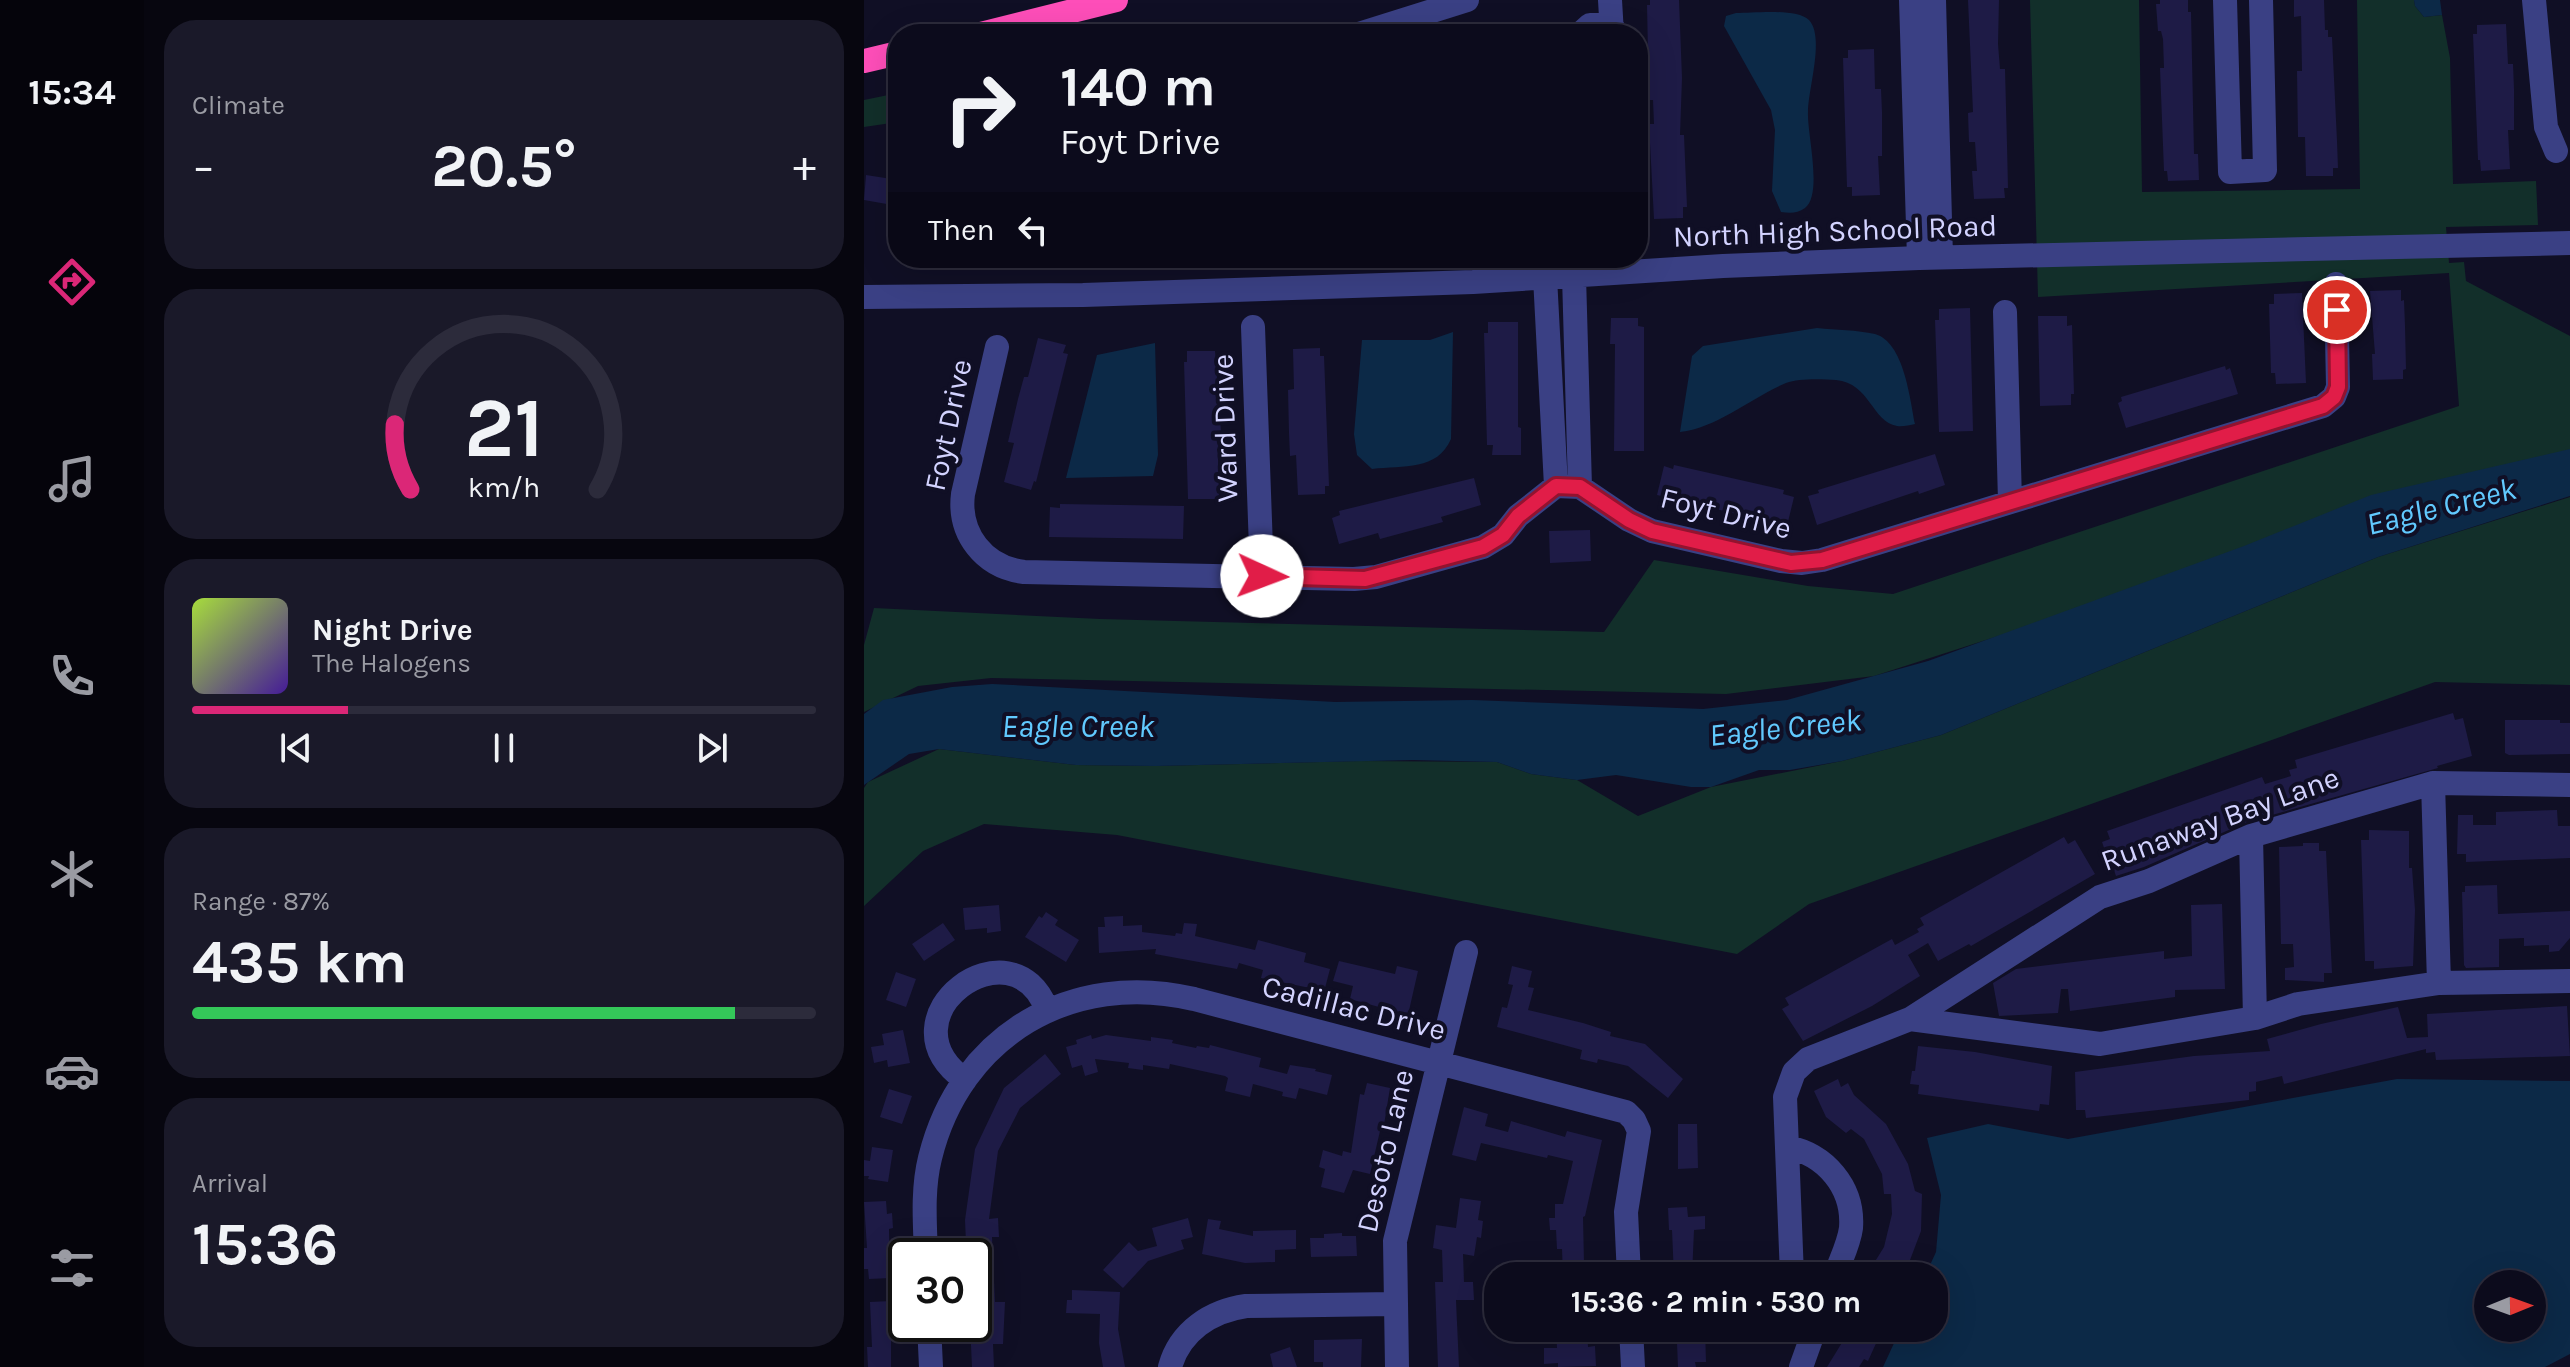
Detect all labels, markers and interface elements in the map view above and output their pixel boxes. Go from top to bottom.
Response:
text: 140 m [1060,54,1216,119]
icon: right [928,56,1032,160]
text: 15:34 [28,71,116,113]
text: Climate [192,90,285,121]
text: Foyt Drive [1060,121,1220,163]
text: 20.5° [431,131,577,201]
text: − [192,141,215,192]
text: + [793,141,816,192]
street label: North High School Road [1672,207,1998,255]
icon: left [1011,208,1055,252]
text: Then [928,212,995,248]
icon: directions [44,254,100,310]
pin [2303,276,2371,344]
icon: arrive [2315,288,2359,332]
street label: Ward Drive [1204,353,1246,503]
street label: Foyt Drive [916,356,980,494]
text: 21 [464,380,544,477]
icon: music [44,451,100,507]
water label: Eagle Creek [2362,470,2520,543]
text: km/h [468,471,540,504]
street label: Foyt Drive [1657,479,1795,547]
position arrow [1220,534,1304,618]
text: Night Drive [312,612,473,648]
icon: phone [44,648,100,704]
text: The Halogens [312,648,471,679]
water label: Eagle Creek [1707,701,1864,754]
water label: Eagle Creek [1002,708,1155,745]
icon: previous [274,726,318,770]
icon: pause [482,726,526,770]
icon: next [690,726,734,770]
street label: Runaway Bay Lane [2096,759,2344,879]
icon: climate [44,846,100,902]
text: Range · 87% [192,886,330,917]
text: 435 km [192,927,408,997]
street label: Cadillac Drive [1259,968,1449,1048]
icon: car [44,1043,100,1099]
street label: Desoto Lane [1349,1066,1421,1236]
text: Arrival [192,1168,268,1199]
text: 15:36 [192,1209,338,1279]
speed limit sign: 30 [888,1238,992,1342]
icon: filters [44,1240,100,1296]
north arrow [2474,1270,2546,1342]
map controls [2474,1270,2546,1342]
text: 15:36 · 2 min · 530 m [1571,1284,1861,1320]

